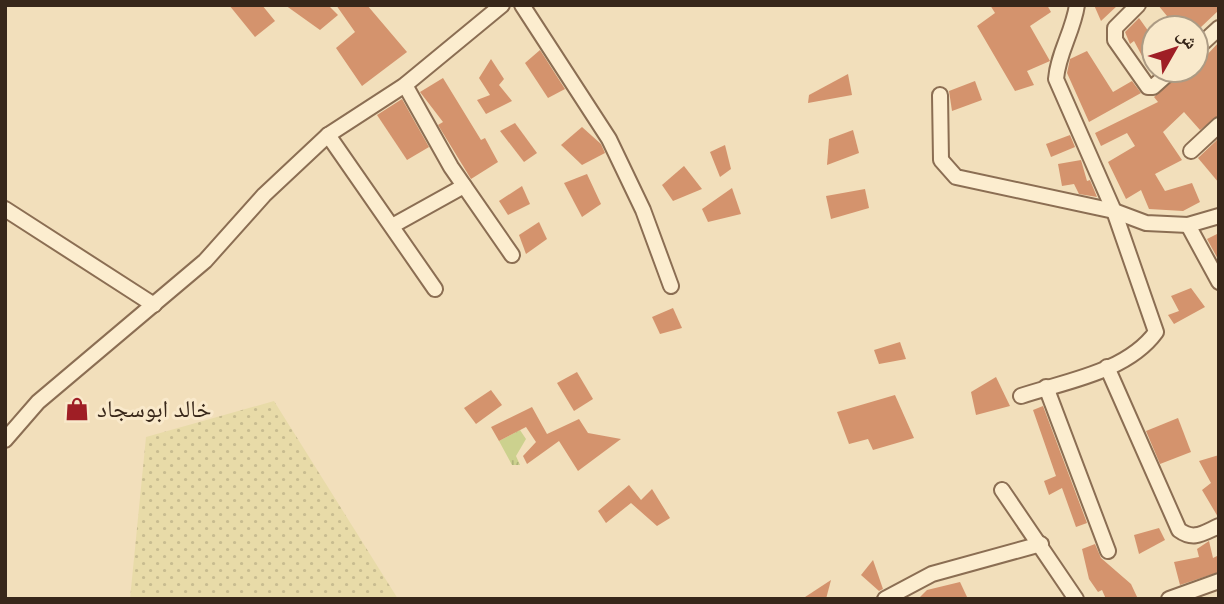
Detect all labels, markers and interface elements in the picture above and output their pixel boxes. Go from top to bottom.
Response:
north arrow [1140,14,1210,84]
text: ش [1173,24,1203,54]
place label: خالد ابوسجاد [97,394,212,423]
shop icon: خالد ابوسجاد [63,395,91,423]

